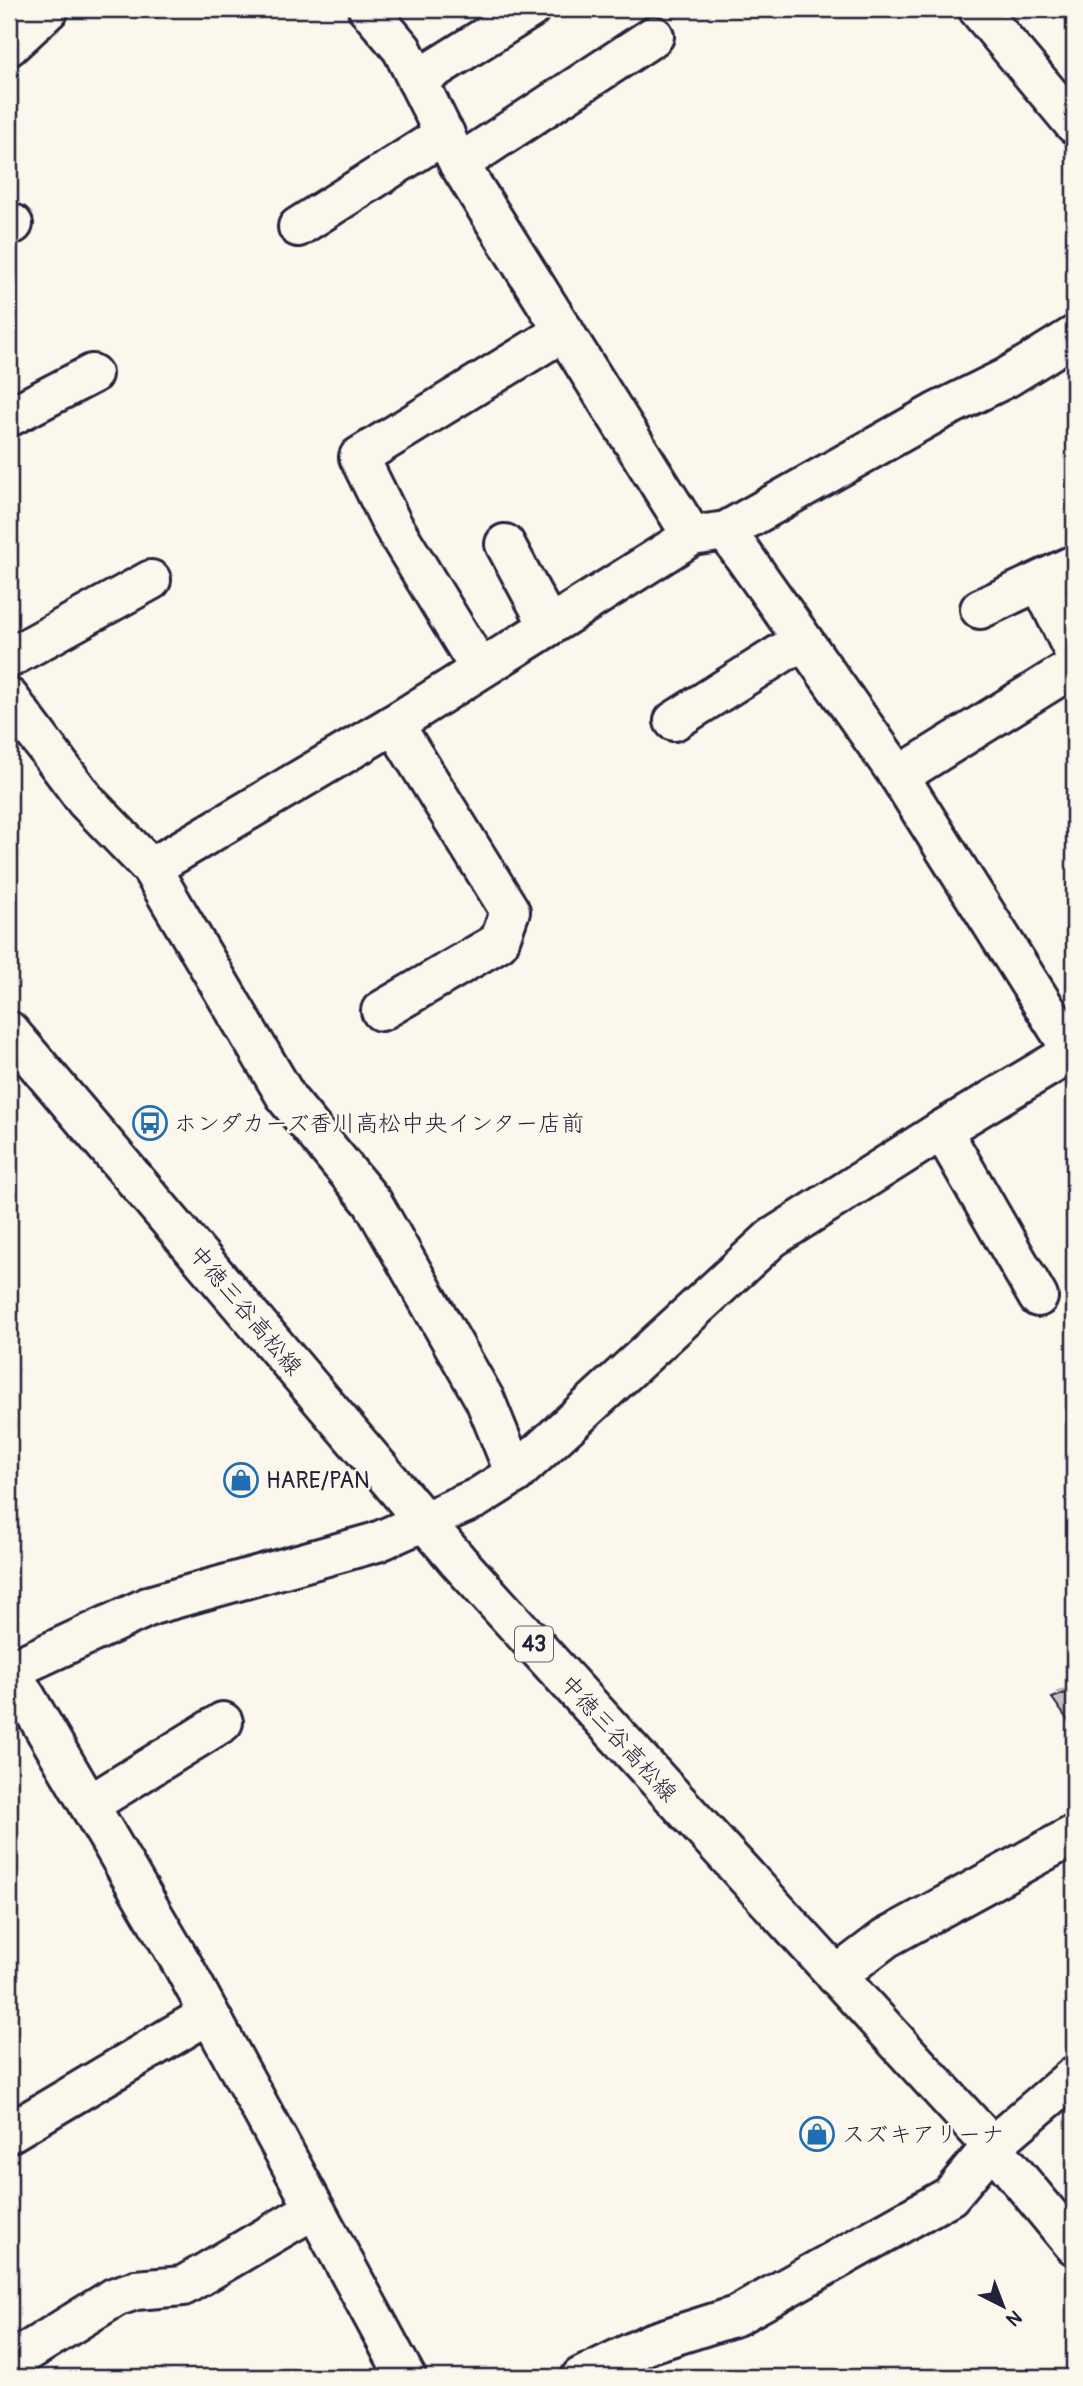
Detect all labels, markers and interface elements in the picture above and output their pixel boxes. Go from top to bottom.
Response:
bus stop icon: ホンダカーズ香川高松中央インター店前 [131,1104,169,1142]
place label: ホンダカーズ香川高松中央インター店前 [174,1109,584,1138]
street label: 中徳三谷高松線 [183,1239,308,1381]
shop icon: HARE/PAN [222,1461,260,1499]
place label: HARE/PAN [266,1466,370,1495]
road number: 43 [515,1626,553,1662]
street label: 中徳三谷高松線 [554,1669,683,1808]
shop icon: スズキアリーナ [798,2115,836,2153]
place label: スズキアリーナ [842,2120,1004,2149]
north arrow [968,2270,1038,2340]
text: N [1001,2305,1027,2331]

